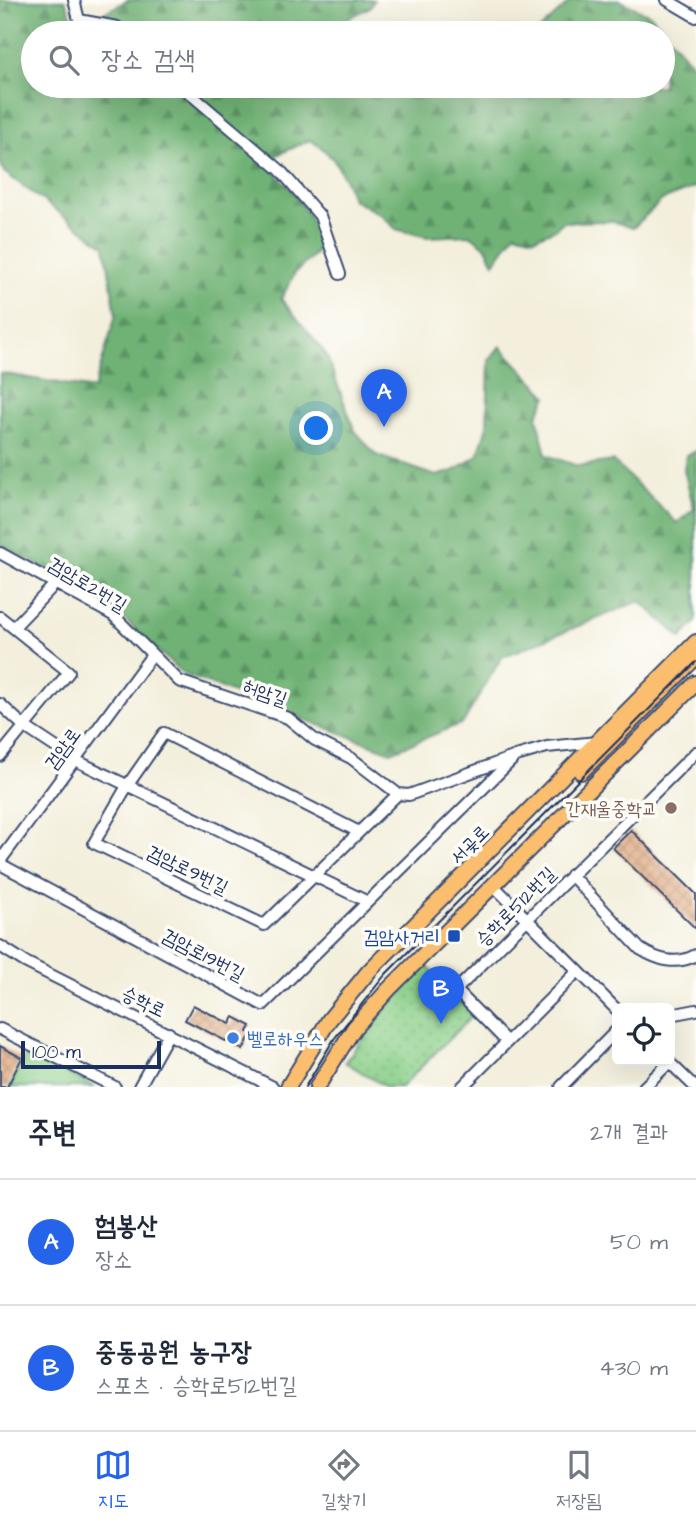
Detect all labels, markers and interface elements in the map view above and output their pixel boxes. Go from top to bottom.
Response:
search box [21,21,675,98]
icon: search [45,41,83,79]
text: 장소 검색 [101,42,195,78]
pin: A [361,369,407,427]
your location [299,411,333,445]
street label: 검암로2번길 [43,551,132,619]
street label: 허암길 [238,673,291,714]
street label: 검암로 [39,722,88,775]
place label: 간재울중학교 [565,796,657,823]
marker: 간재울중학교 [663,800,679,816]
street label: 서곶로 [444,819,496,871]
street label: 검암로9번길 [142,839,232,902]
street label: 승학로512번길 [470,861,562,953]
street label: 검암로19번길 [157,922,249,988]
place label: 검암사거리 [364,924,440,951]
marker: 검암사거리 [446,928,462,944]
pin: B [418,966,464,1024]
street label: 승학로 [117,980,170,1025]
map controls [612,1003,675,1066]
button: locate [612,1003,675,1066]
place label: 벨로하우스 [247,1026,323,1053]
marker: 벨로하우스 [225,1030,241,1046]
scale bar [21,1038,161,1070]
text: 100 m [32,1039,81,1066]
text: 주변 [28,1112,76,1154]
text: 2개 결과 [590,1117,668,1149]
text: 험봉산 [95,1208,158,1244]
text: A [44,1226,58,1258]
text: 50 m [610,1226,668,1258]
text: 장소 [95,1244,132,1276]
text: 중동공원 농구장 [95,1334,252,1370]
text: B [43,1352,59,1384]
text: 430 m [599,1352,668,1384]
text: 스포츠 · 승학로512번길 [95,1370,297,1402]
tab: 지도 [94,1446,132,1515]
tab: 길찾기 [321,1446,367,1515]
tab: 저장됨 [556,1446,602,1515]

